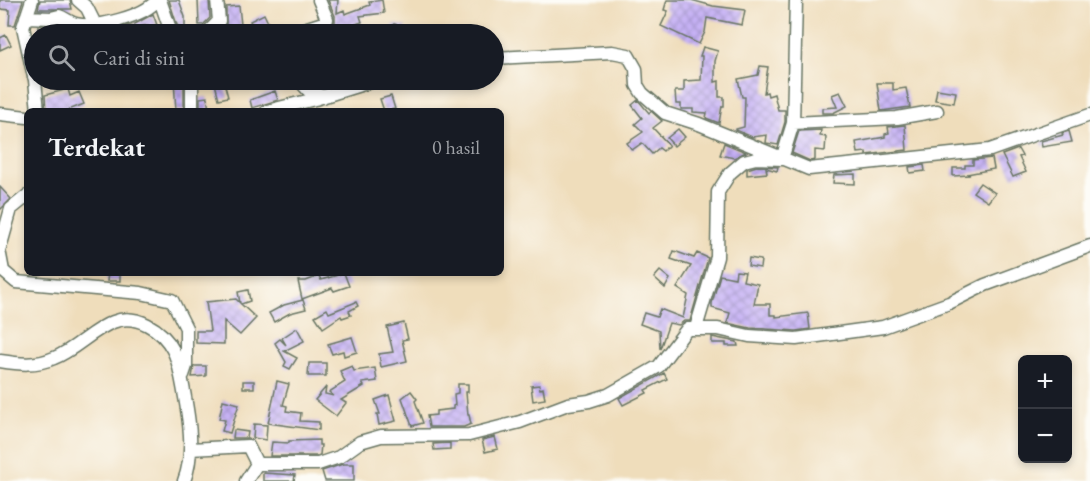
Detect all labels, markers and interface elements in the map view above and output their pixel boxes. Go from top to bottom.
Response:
search box [24,24,504,90]
icon: search [45,41,78,74]
text: Cari di sini [93,43,185,72]
text: Terdekat [48,130,145,164]
text: 0 hasil [432,134,480,160]
map controls [1018,355,1072,463]
button: + [1018,355,1072,409]
button: − [1018,409,1072,463]

